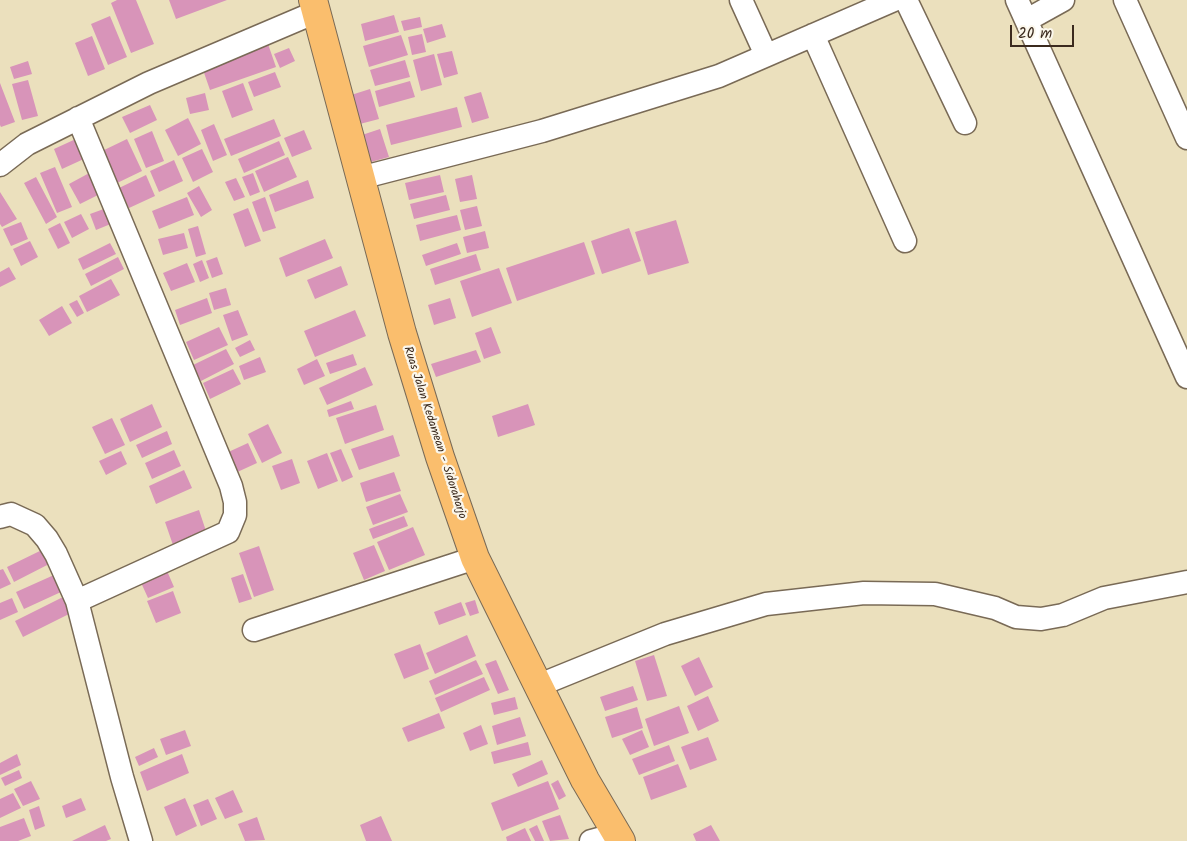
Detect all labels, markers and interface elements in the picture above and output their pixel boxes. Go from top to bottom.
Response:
scale bar [1012,15,1076,47]
text: 20 m [1018,22,1052,46]
street label: Ruas Jalan Kedamean - Sidoraharjo [399,345,469,521]

